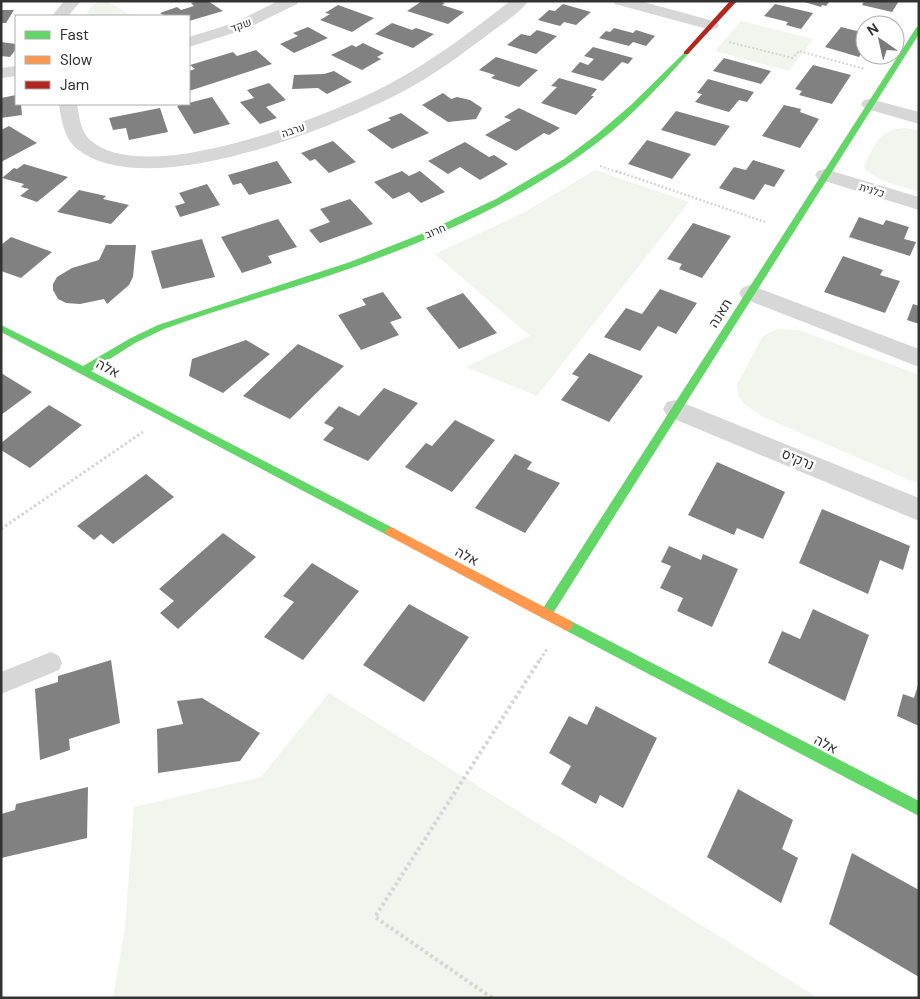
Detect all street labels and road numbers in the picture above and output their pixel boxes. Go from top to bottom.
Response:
street label: שקד [229,15,253,35]
street label: ערבה [279,119,307,141]
street label: כלנית [858,180,886,200]
street label: חרוב [423,220,447,242]
street label: תאנה [704,295,736,331]
street label: אלה [93,354,123,382]
street label: נרקיס [779,444,817,474]
street label: אלה [452,542,482,570]
street label: אלה [811,730,841,758]

